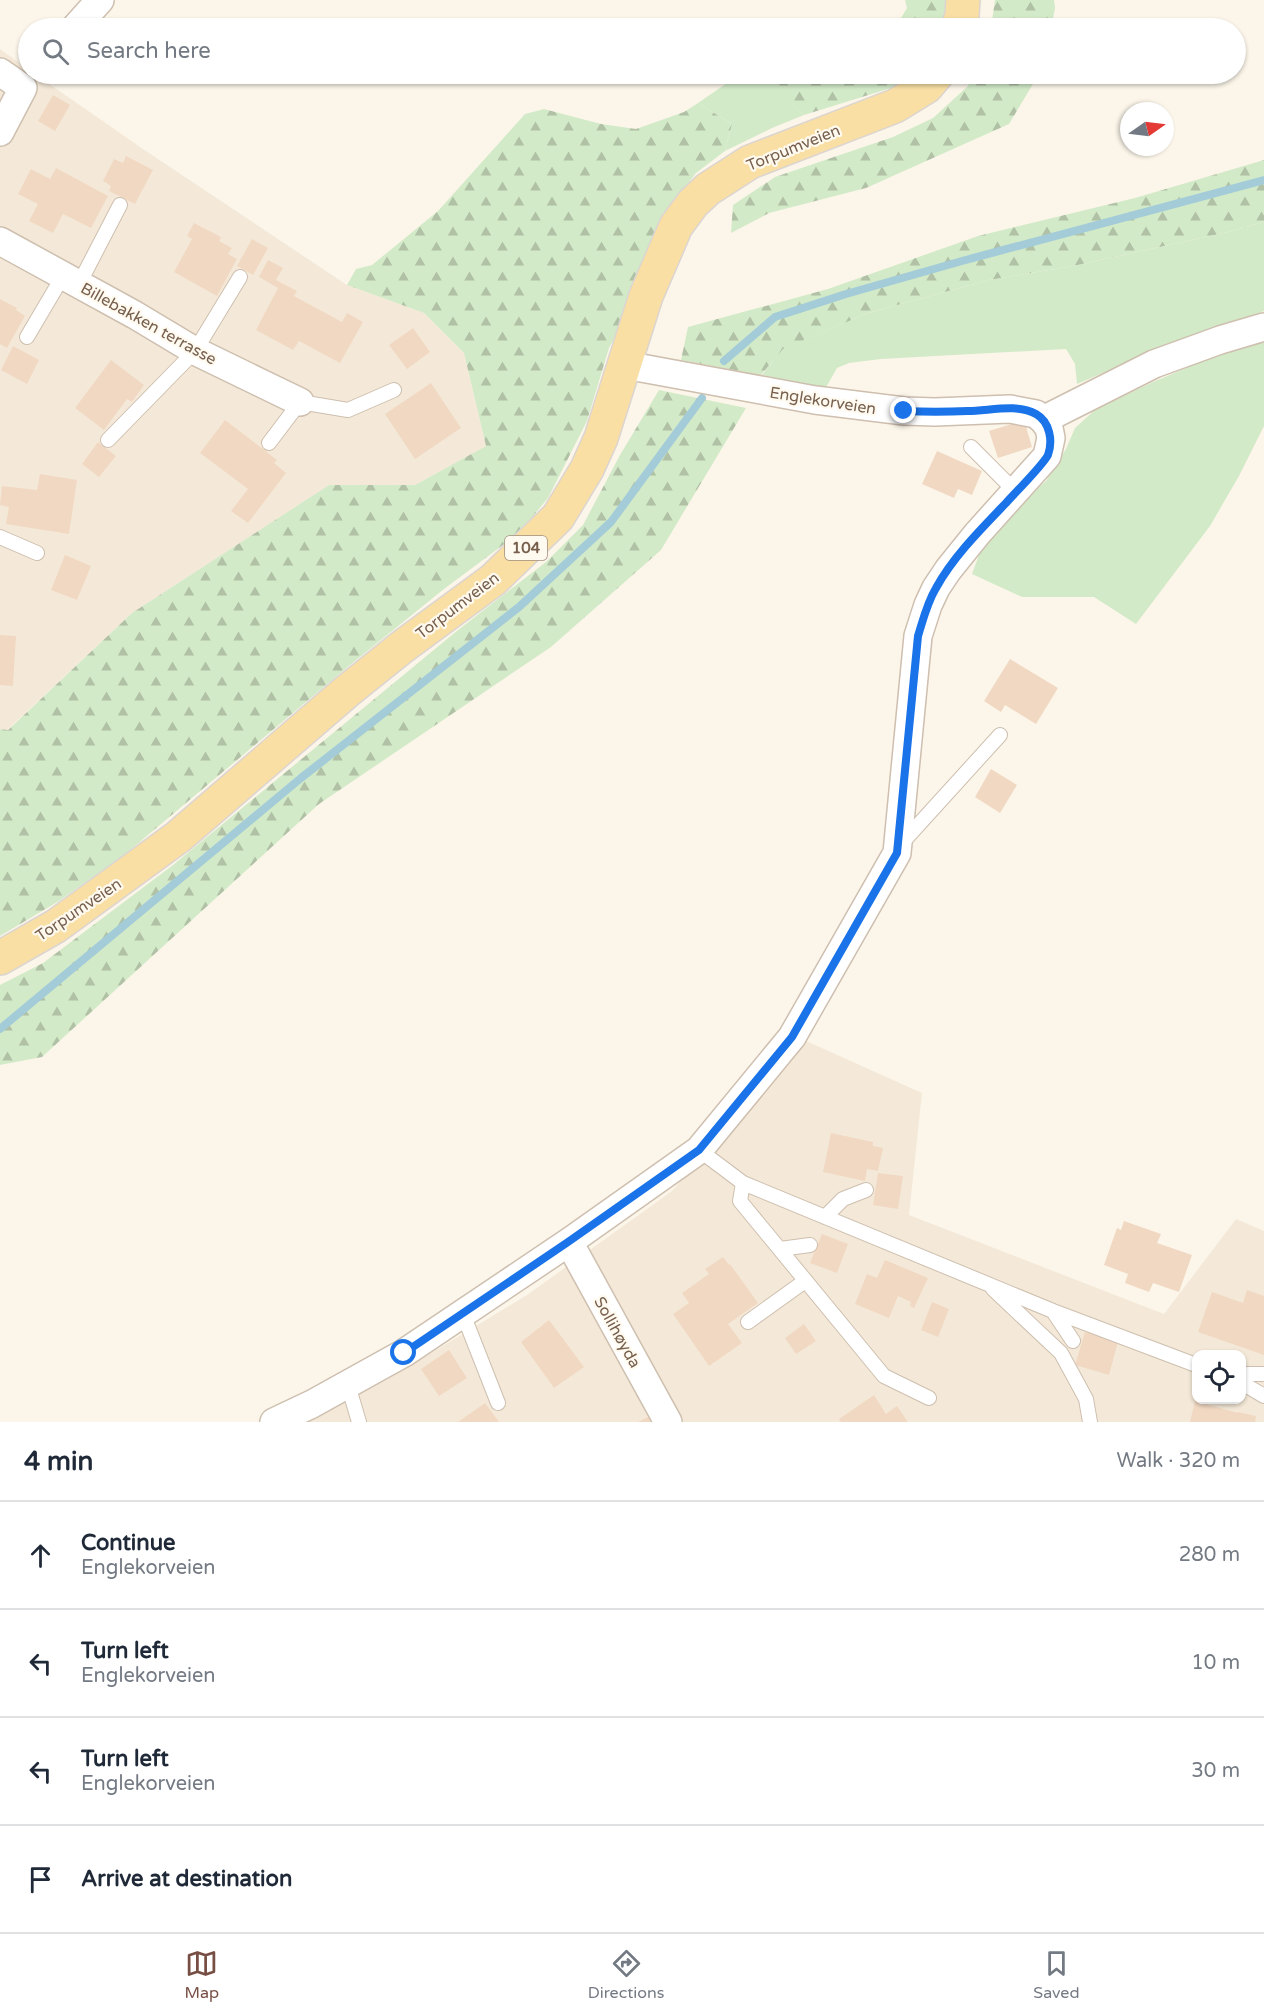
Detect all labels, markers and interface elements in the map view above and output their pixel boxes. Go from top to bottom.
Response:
search box [18,18,1246,84]
icon: search [39,35,72,68]
text: Search here [87,38,211,64]
north arrow [1120,102,1174,156]
street label: Torpumveien [744,120,843,176]
street label: Billebakken terrasse [77,278,220,369]
street label: Englekorveien [768,383,878,419]
route end [890,397,916,423]
road number: 104 [505,536,547,560]
street label: Torpumveien [412,568,503,644]
street label: Torpumveien [32,874,125,946]
street label: Sollihøyda [589,1293,645,1372]
route start [390,1339,416,1365]
map controls [1192,1350,1246,1404]
button: locate [1192,1350,1246,1404]
text: 4 min [24,1446,93,1477]
text: Walk · 320 m [1117,1449,1240,1473]
text: Continue [81,1530,176,1556]
icon: ahead [24,1539,57,1572]
text: 280 m [1179,1543,1240,1567]
text: Englekorveien [81,1556,216,1580]
text: Turn left [81,1638,169,1664]
icon: left [24,1647,57,1680]
text: 10 m [1191,1651,1240,1675]
text: Englekorveien [81,1664,216,1688]
text: Turn left [81,1746,169,1772]
icon: left [24,1755,57,1788]
text: 30 m [1191,1759,1240,1783]
text: Englekorveien [81,1772,216,1796]
icon: arrive [24,1863,57,1896]
text: Arrive at destination [81,1866,292,1892]
tab: Map [184,1947,219,2003]
tab: Directions [588,1947,664,2003]
tab: Saved [1033,1947,1080,2003]

